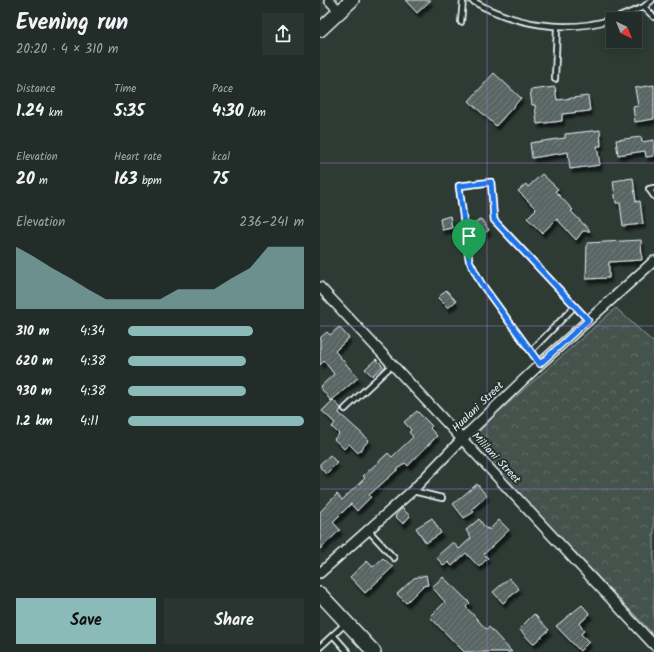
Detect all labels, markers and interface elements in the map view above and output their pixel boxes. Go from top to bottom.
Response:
text: Evening run [16,6,128,41]
north arrow [606,12,642,48]
map controls [606,12,642,48]
button: share [262,13,304,55]
text: 20:20 · 4 × 310 m [16,39,118,60]
text: Distance [16,80,56,98]
text: Time [114,80,136,98]
text: Pace [212,80,233,98]
text: 1.24 [16,98,44,125]
text: 5:35 [114,98,145,125]
text: 4:30 [212,98,243,125]
text: km [44,104,63,122]
text: /km [243,104,266,122]
text: Elevation [16,148,58,166]
text: Heart rate [114,148,162,166]
text: kcal [212,148,230,166]
text: 20 [16,166,35,193]
text: 163 [114,166,138,193]
text: 75 [212,166,229,193]
text: m [35,172,48,190]
text: bpm [138,172,162,190]
text: Elevation [16,212,65,233]
text: 236–241 m [240,212,304,233]
pin [452,219,486,260]
icon: arrive [458,225,480,247]
text: 310 m [16,321,49,342]
text: 4:34 [80,321,105,342]
text: 620 m [16,351,53,372]
text: 4:38 [80,351,106,372]
street label: Hualani Street [448,377,509,437]
text: 930 m [16,381,52,402]
text: 4:38 [80,381,106,402]
text: 1.2 km [16,411,53,432]
text: 4:11 [80,411,99,432]
street label: Mililani Street [467,428,525,489]
button: Save [16,598,156,644]
button: Share [164,598,304,644]

